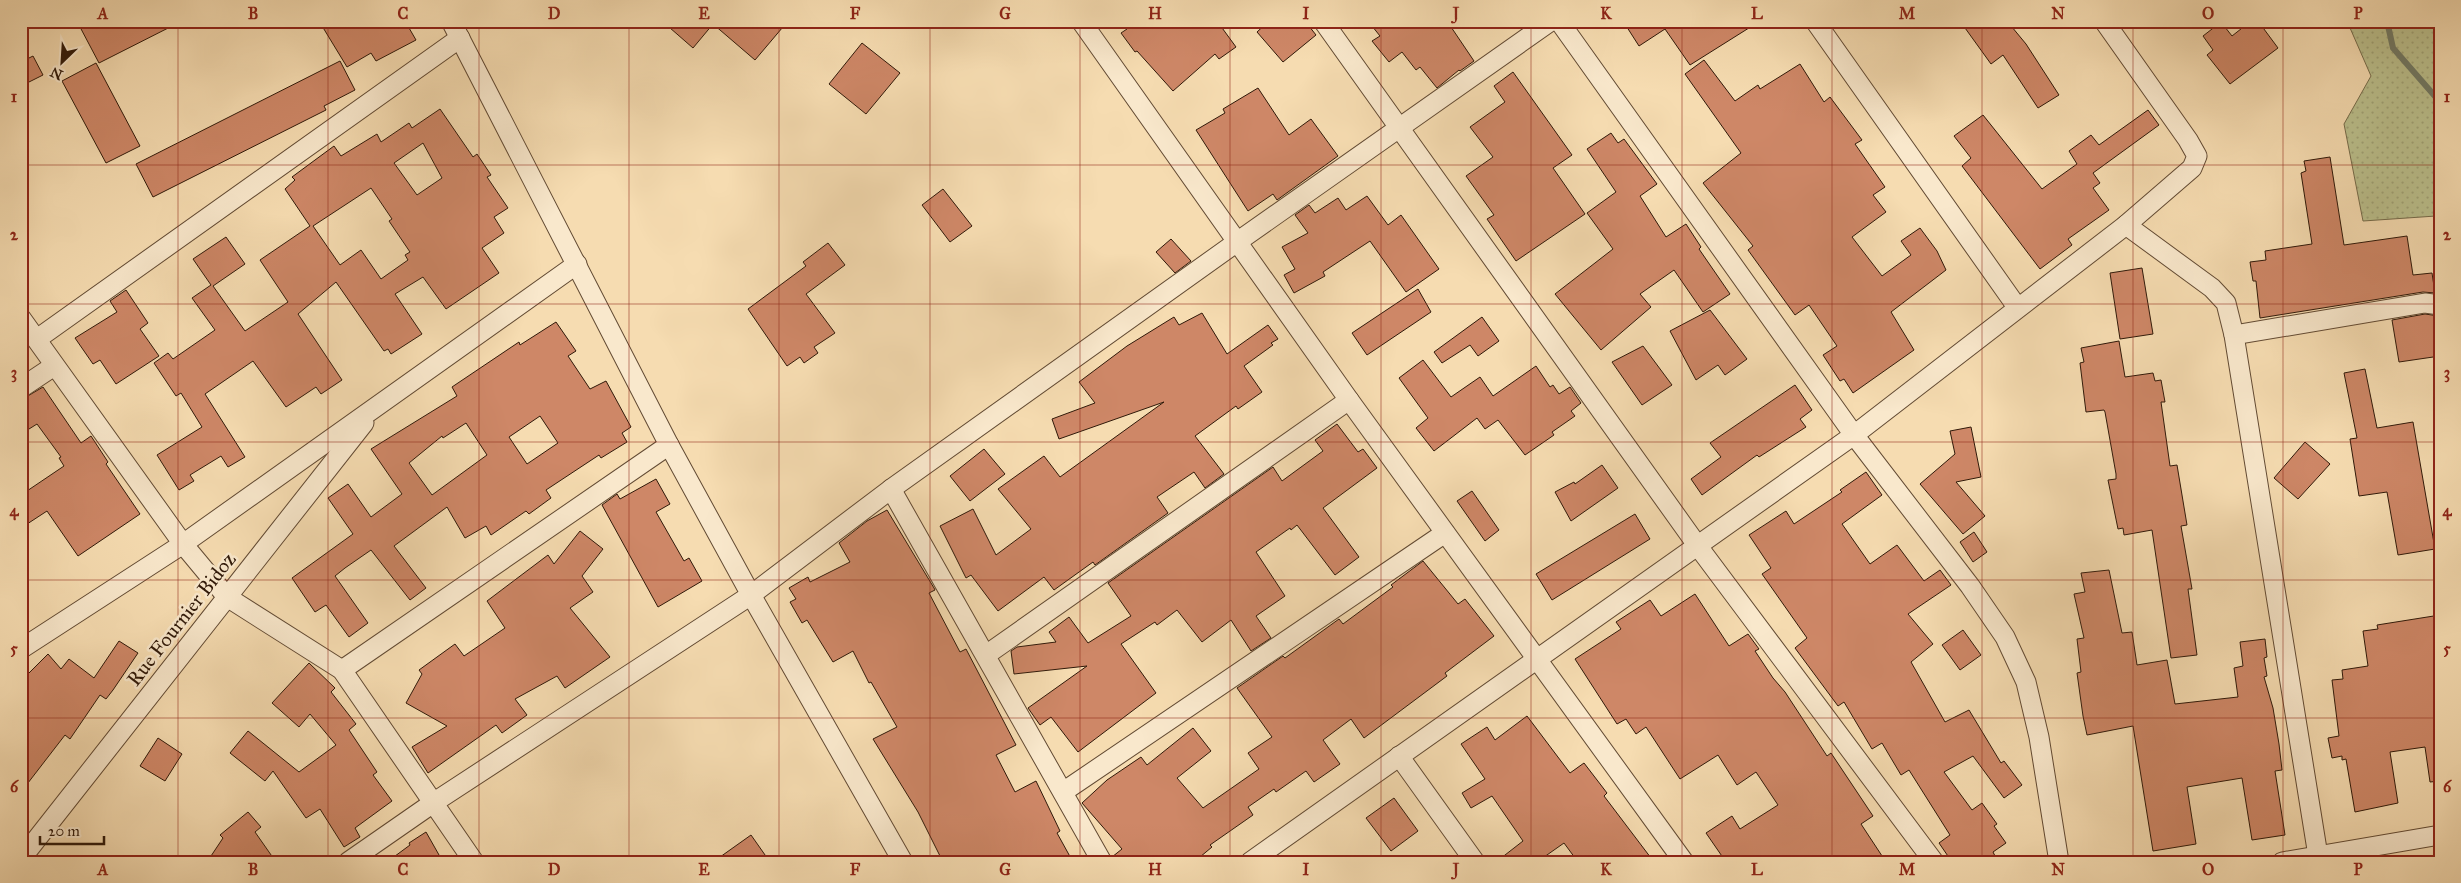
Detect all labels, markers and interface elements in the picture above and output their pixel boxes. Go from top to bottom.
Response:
text: A [97,4,109,23]
text: B [248,4,258,23]
text: C [398,4,409,23]
text: D [548,4,561,23]
text: E [698,4,710,23]
text: F [850,4,861,23]
text: G [999,4,1011,23]
text: H [1148,4,1162,23]
text: I [1303,4,1310,23]
text: J [1451,4,1460,24]
text: K [1600,4,1612,23]
text: L [1751,4,1763,23]
text: M [1899,4,1916,23]
text: N [2051,4,2065,23]
text: O [2202,4,2214,23]
text: P [2353,4,2363,23]
north arrow [38,38,88,88]
text: N [48,63,66,84]
text: 1 [11,87,18,106]
text: 1 [2444,87,2451,106]
text: 2 [10,225,19,244]
text: 2 [2443,225,2452,244]
text: 3 [11,363,17,383]
text: 3 [2444,363,2450,383]
text: 4 [10,501,20,521]
text: 4 [2443,501,2453,521]
street label: Rue Fournier Bidoz [121,548,241,690]
text: 5 [10,639,18,658]
text: 5 [2443,639,2451,658]
text: 6 [10,777,19,796]
text: 6 [2443,777,2452,796]
scale bar [40,813,104,845]
text: 20 m [48,822,80,840]
text: A [97,860,109,879]
text: B [248,860,258,879]
text: C [398,860,409,879]
text: D [548,860,561,879]
text: E [698,860,710,879]
text: F [850,860,861,879]
text: G [999,860,1011,879]
text: H [1148,860,1162,879]
text: I [1303,860,1310,879]
text: J [1451,860,1460,880]
text: K [1600,860,1612,879]
text: L [1751,860,1763,879]
text: M [1899,860,1916,879]
text: N [2051,860,2065,879]
text: O [2202,860,2214,879]
text: P [2353,860,2363,879]

